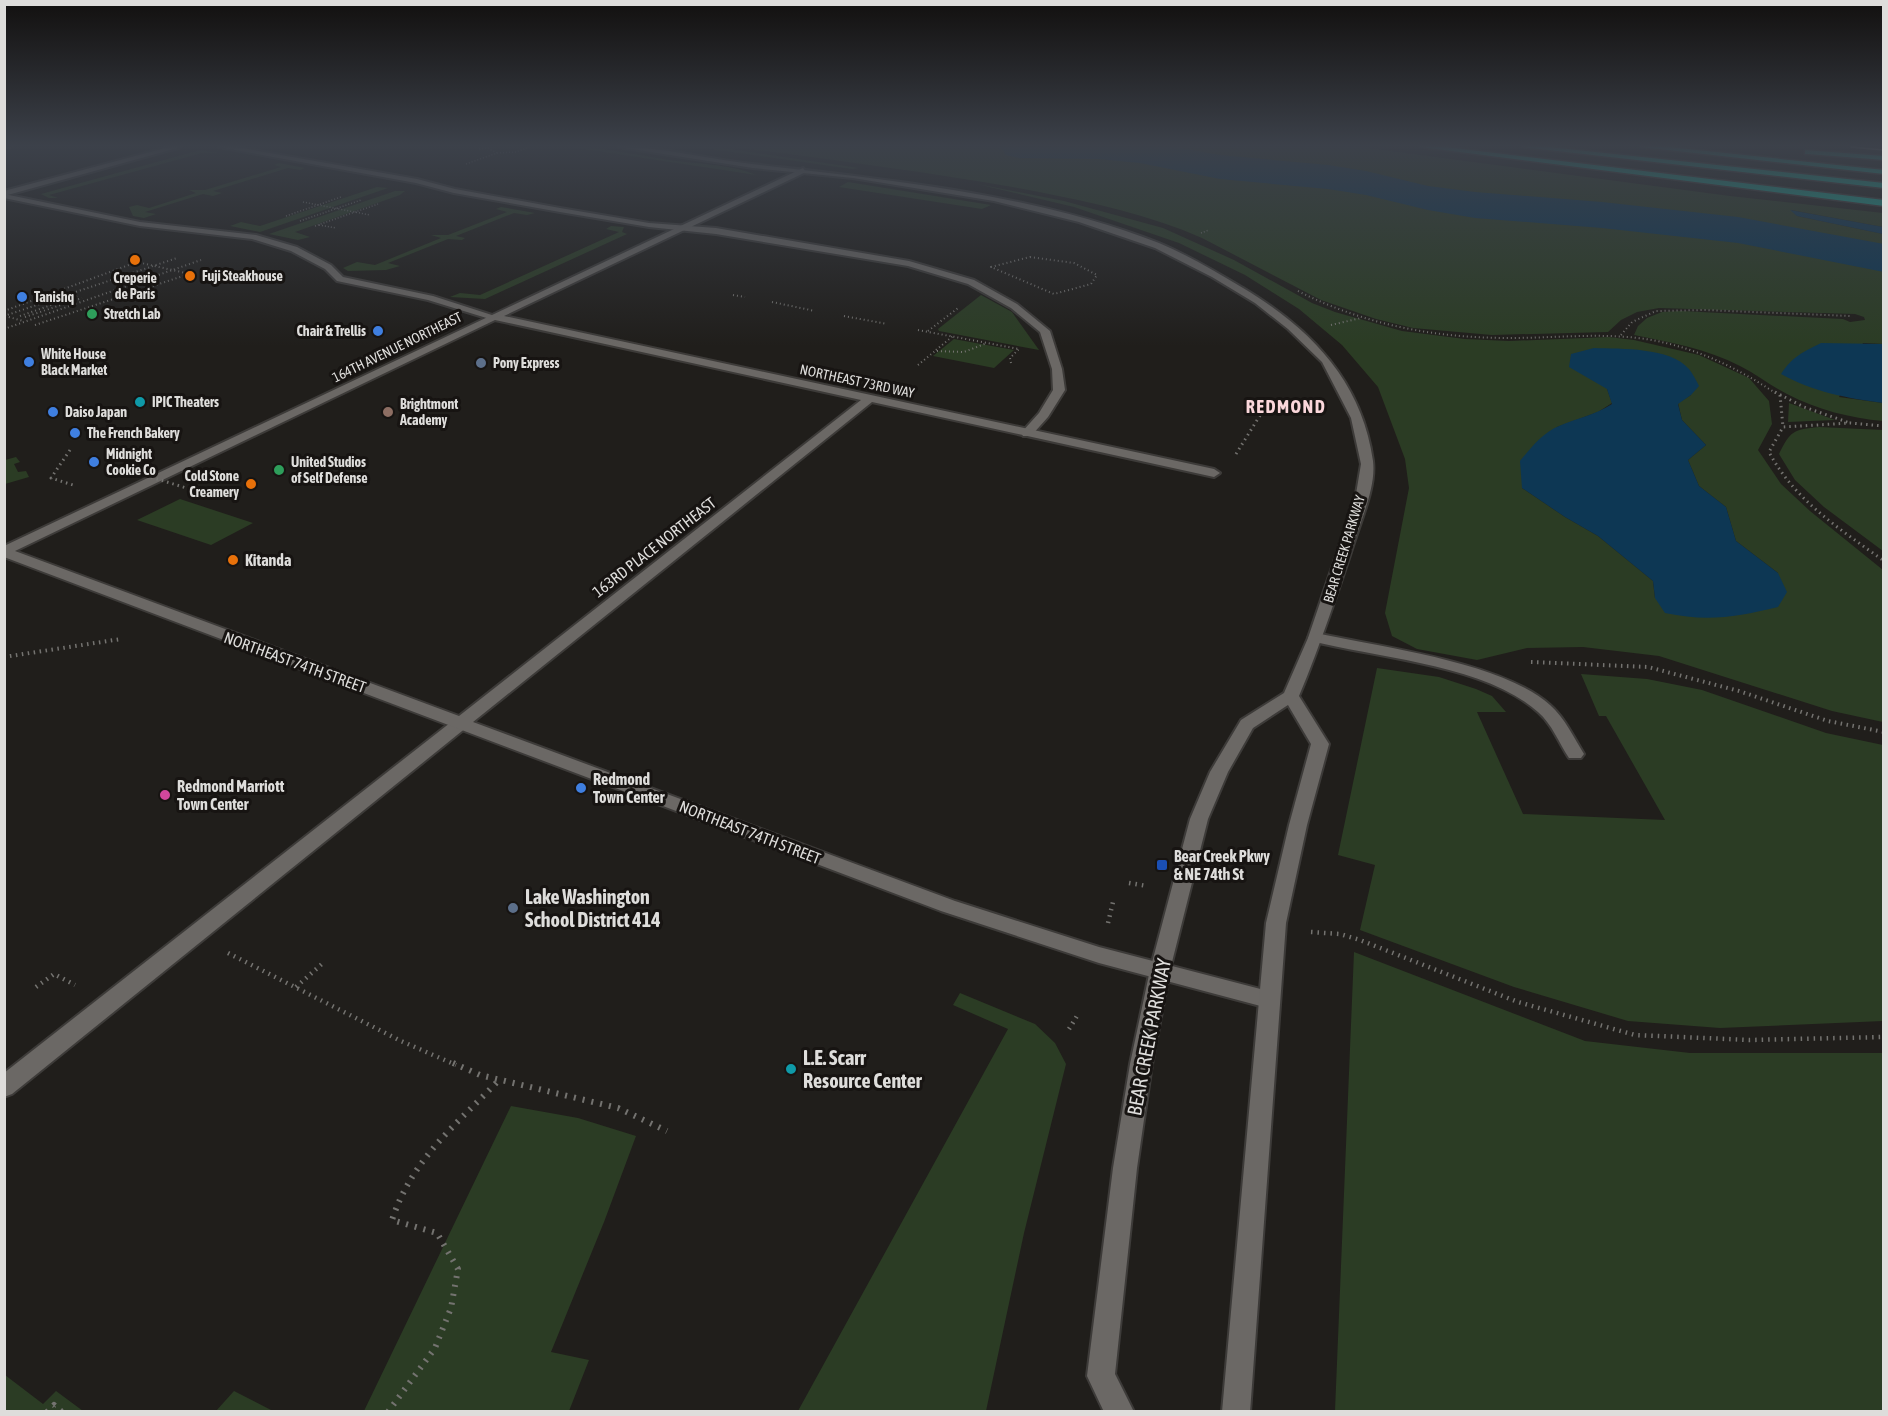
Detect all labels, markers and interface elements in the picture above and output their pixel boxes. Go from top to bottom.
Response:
marker: Creperie de Paris [128,253,142,267]
place label: Fuji Steakhouse [202,268,283,284]
marker: Fuji Steakhouse [183,269,197,283]
place label: Creperie de Paris [113,270,157,302]
place label: Tanishq [34,289,74,305]
marker: Tanishq [15,290,29,304]
place label: Stretch Lab [104,306,161,322]
marker: Stretch Lab [85,307,99,321]
street label: 164TH AVENUE NORTHEAST [330,309,464,385]
place label: Chair & Trellis [297,323,366,339]
marker: Chair & Trellis [371,324,385,338]
place label: White House Black Market [40,346,107,378]
marker: White House Black Market [22,355,36,369]
place label: Pony Express [493,355,559,371]
marker: Pony Express [474,356,488,370]
street label: NORTHEAST 73RD WAY [798,361,916,401]
place label: IPIC Theaters [152,394,219,410]
marker: IPIC Theaters [133,395,147,409]
place label: Brightmont Academy [399,396,458,428]
district label: REDMOND [1246,396,1326,417]
place label: Daiso Japan [65,404,127,420]
marker: Daiso Japan [46,405,60,419]
marker: Brightmont Academy [381,405,395,419]
place label: The French Bakery [87,425,180,441]
marker: The French Bakery [68,426,82,440]
place label: Midnight Cookie Co [106,446,156,478]
place label: United Studios of Self Defense [291,454,368,486]
marker: Midnight Cookie Co [87,455,101,469]
marker: United Studios of Self Defense [272,463,286,477]
place label: Cold Stone Creamery [184,468,239,500]
marker: Cold Stone Creamery [244,477,258,491]
street label: 163RD PLACE NORTHEAST [589,493,719,601]
street label: BEAR CREEK PARKWAY [1320,493,1368,605]
place label: Kitanda [245,551,291,569]
marker: Kitanda [226,553,240,567]
street label: NORTHEAST 74TH STREET [222,628,368,696]
place label: Redmond Town Center [593,770,665,806]
place label: Redmond Marriott Town Center [177,777,285,813]
marker: Redmond Town Center [574,781,588,795]
marker: Redmond Marriott Town Center [158,788,172,802]
street label: NORTHEAST 74TH STREET [677,797,823,867]
place label: Bear Creek Pkwy & NE 74th St [1174,847,1270,883]
marker: Bear Creek Pkwy & NE 74th St [1155,858,1169,872]
place label: Lake Washington School District 414 [525,885,661,931]
marker: Lake Washington School District 414 [506,901,520,915]
street label: BEAR CREEK PARKWAY [1122,956,1175,1117]
place label: L.E. Scarr Resource Center [803,1046,923,1092]
marker: L.E. Scarr Resource Center [784,1062,798,1076]

